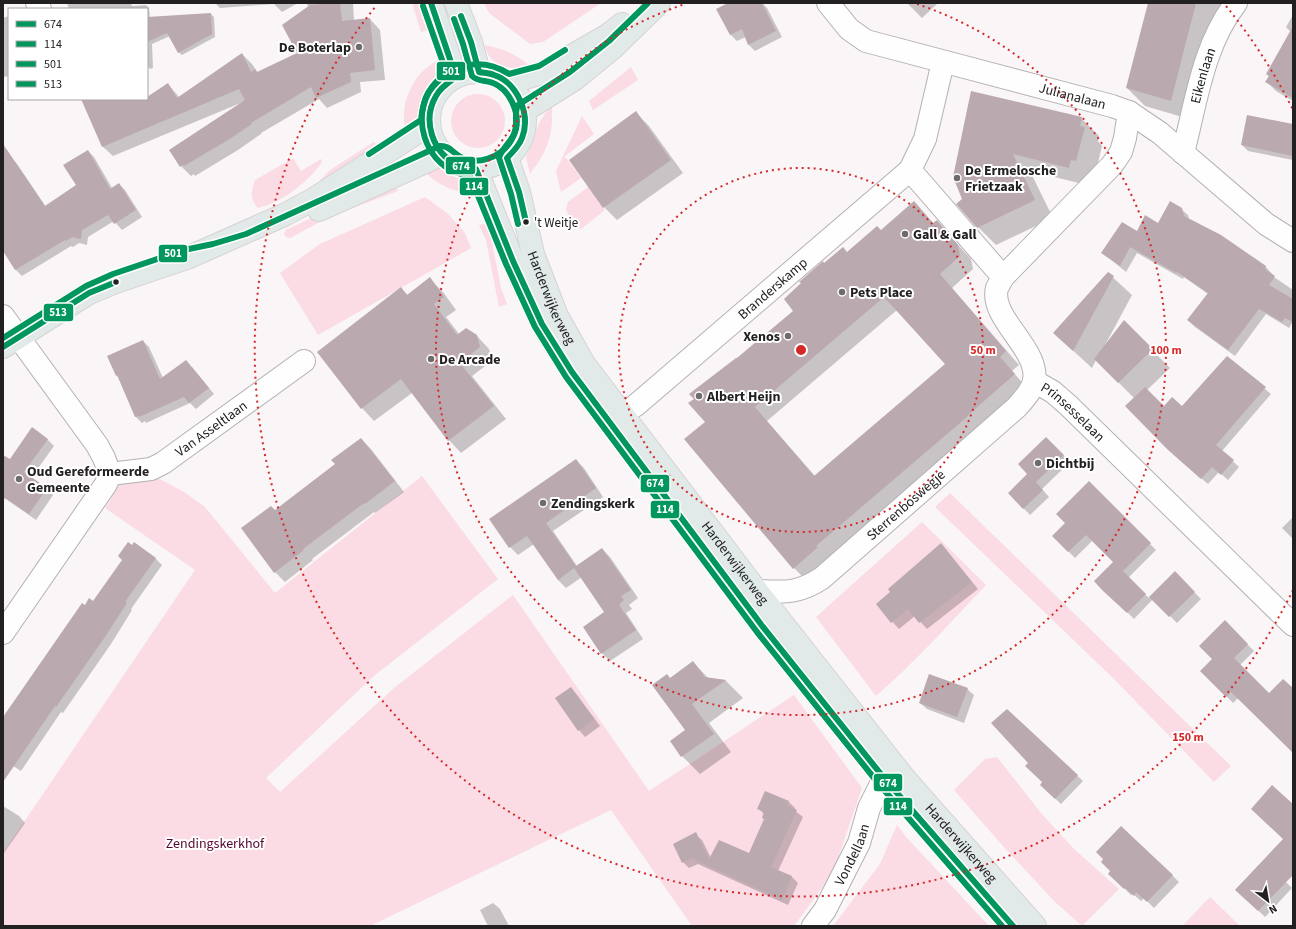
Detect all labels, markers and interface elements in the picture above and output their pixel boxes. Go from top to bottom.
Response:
legend [8,8,148,100]
text: 674 [44,16,62,33]
text: 114 [44,36,62,53]
place label: De Boterlap [279,38,351,58]
marker: De Boterlap [354,42,364,52]
street label: Eikenlaan [1186,45,1221,106]
text: 501 [44,56,62,73]
line badge: 501 [436,61,466,81]
text: 501 [442,64,460,79]
text: 513 [44,76,62,93]
street label: Julianalaan [1037,78,1108,115]
line badge: 674 [445,156,476,175]
text: 674 [452,159,470,174]
place label: De Ermelosche Frietzaak [965,161,1056,197]
marker: De Ermelosche Frietzaak [952,173,962,183]
line badge: 114 [459,177,489,196]
text: 114 [465,179,483,194]
place label: 't Weitje [534,214,578,232]
marker: 't Weitje [521,217,531,227]
place label: Gall & Gall [913,225,977,245]
marker: Gall & Gall [900,229,910,239]
line badge: 501 [158,244,188,263]
text: 501 [164,246,182,261]
street label: Harderwijkerweg [522,248,580,349]
street label: Branderskamp [734,253,812,325]
unlabelled marker [111,277,121,287]
place label: Pets Place [850,283,913,303]
marker: Pets Place [837,287,847,297]
line badge: 513 [43,303,74,322]
text: 513 [49,305,67,320]
place label: Xenos [743,327,780,347]
marker: Xenos [783,331,793,341]
text: 50 m [970,342,996,359]
text: 100 m [1150,342,1182,359]
centre of rings [794,343,808,357]
place label: De Arcade [439,350,500,370]
marker: De Arcade [426,354,436,364]
street label: Prinsesselaan [1037,378,1109,447]
place label: Albert Heijn [706,387,781,407]
marker: Albert Heijn [694,391,704,401]
street label: Van Asseltlaan [171,396,252,462]
place label: Dichtbij [1046,454,1095,474]
marker: Dichtbij [1033,458,1043,468]
place label: Oud Gereformeerde Gemeente [27,462,149,498]
street label: Sterrenboswegje [862,465,950,546]
marker: Oud Gereformeerde Gemeente [14,474,24,484]
line badge: 674 [640,474,670,493]
text: 674 [646,476,664,491]
place label: Zendingskerk [551,494,635,514]
marker: Zendingskerk [538,498,548,508]
line badge: 114 [650,500,680,519]
text: 114 [656,502,674,517]
street label: Harderwijkerweg [696,517,773,609]
text: 150 m [1172,729,1204,746]
line badge: 674 [873,773,903,792]
text: 674 [879,776,897,791]
line badge: 114 [883,797,913,816]
text: 114 [889,799,907,814]
street label: Harderwijkerweg [920,799,1001,888]
street label: Vondellaan [830,821,875,889]
park label: Zendingskerkhof [166,834,265,854]
north arrow [1248,881,1288,921]
text: N [1266,901,1280,917]

